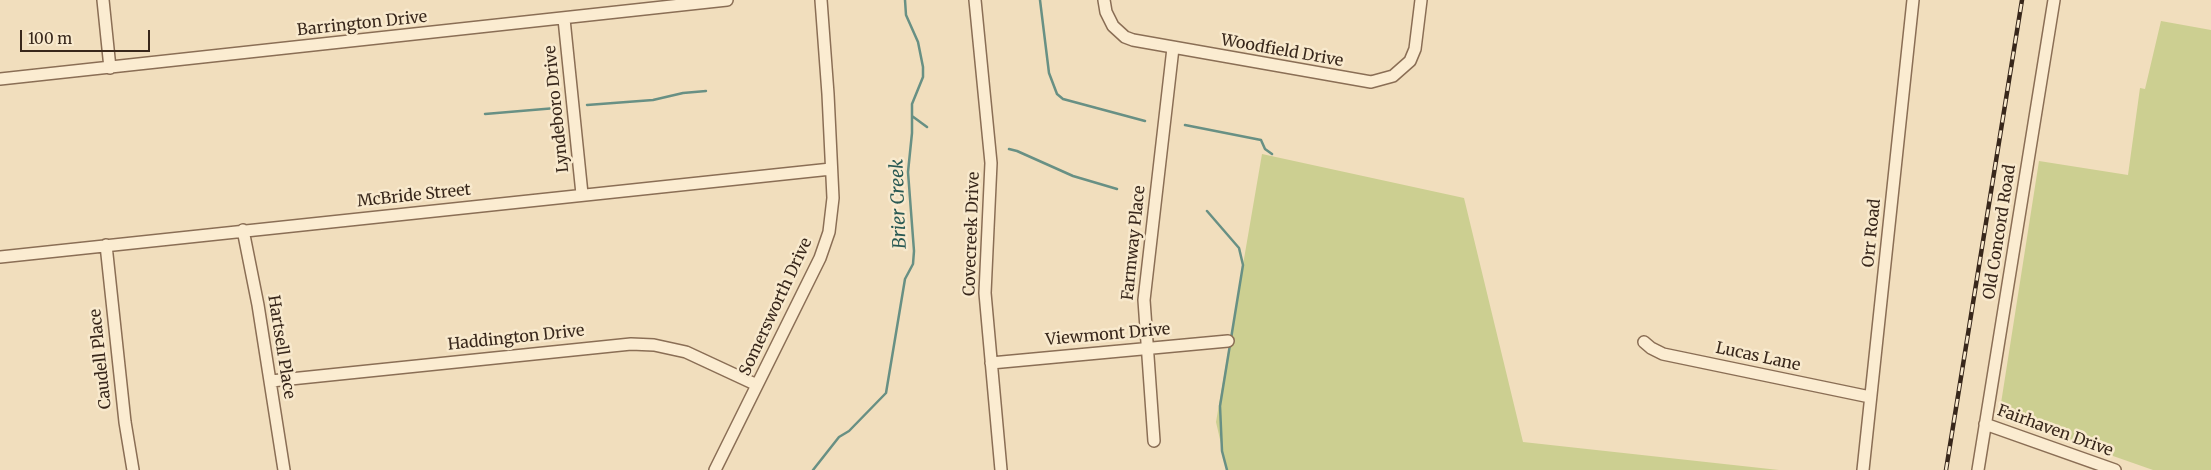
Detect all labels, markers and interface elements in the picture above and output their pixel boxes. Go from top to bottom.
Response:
street label: Barrington Drive [296,8,428,40]
scale bar [22,20,152,52]
text: 100 m [28,29,72,48]
street label: Woodfield Drive [1219,31,1345,71]
street label: Lyndeboro Drive [541,44,573,174]
water label: Brier Creek [887,159,911,249]
street label: Old Concord Road [1980,163,2020,301]
street label: Covecreek Drive [960,172,984,296]
street label: McBride Street [356,180,472,212]
street label: Farmway Place [1118,185,1150,301]
street label: Orr Road [1859,198,1885,268]
street label: Somersworth Drive [736,235,816,379]
street label: Hartsell Place [263,294,299,400]
street label: Caudell Place [86,308,116,410]
street label: Viewmont Drive [1045,320,1171,350]
street label: Haddington Drive [447,321,585,355]
street label: Lucas Lane [1714,339,1802,375]
street label: Fairhaven Drive [1994,401,2116,461]

